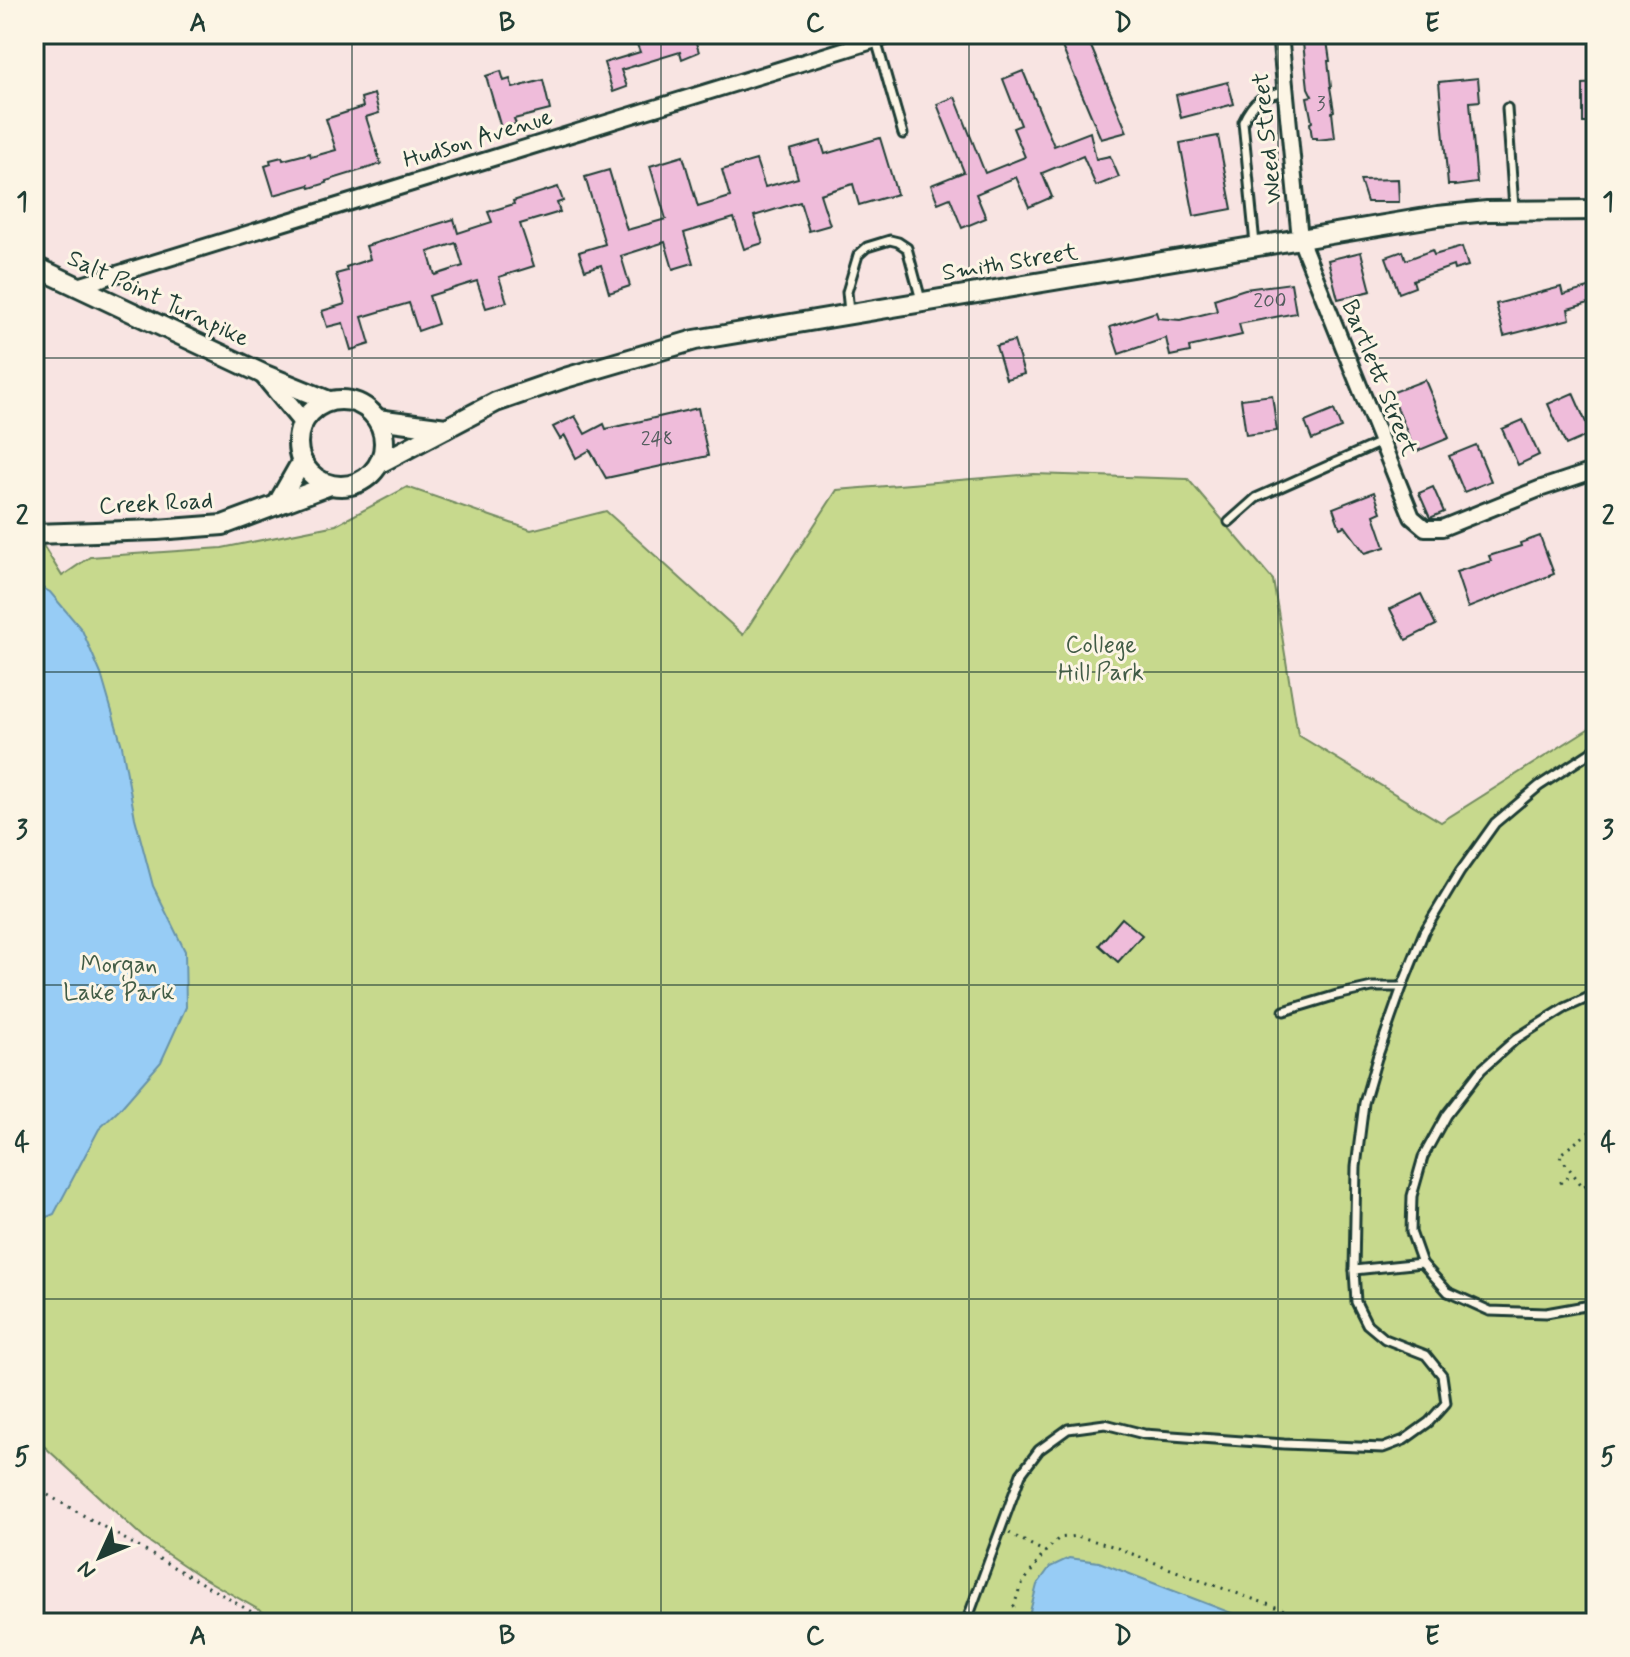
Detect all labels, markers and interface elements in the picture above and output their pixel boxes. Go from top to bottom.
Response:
text: A [189,7,207,41]
text: B [499,7,515,41]
text: C [806,7,825,41]
text: D [1114,7,1132,41]
text: E [1424,7,1440,41]
street label: Weed Street [1246,71,1290,205]
house number: 3 [1316,91,1326,118]
street label: Hudson Avenue [400,102,556,176]
text: 1 [16,186,28,220]
text: 1 [1602,186,1614,220]
street label: Smith Street [940,237,1080,289]
street label: Salt Point Turnpike [62,243,254,355]
house number: 200 [1253,288,1287,315]
street label: Bartlett Street [1334,295,1424,461]
house number: 248 [641,426,673,453]
street label: Creek Road [98,486,214,522]
text: 2 [16,500,29,534]
text: 2 [1602,500,1615,534]
park label: College Hill Park [1058,630,1144,689]
text: 3 [16,814,28,848]
text: 3 [1602,814,1614,848]
park label: Morgan Lake Park [63,950,175,1009]
text: 4 [14,1127,30,1161]
text: 4 [1600,1127,1616,1161]
text: 5 [14,1441,30,1475]
text: 5 [1600,1441,1616,1475]
north arrow [60,1517,140,1597]
text: N [72,1555,102,1585]
text: A [189,1620,207,1654]
text: B [499,1620,515,1654]
text: C [806,1620,825,1654]
text: D [1114,1620,1132,1654]
text: E [1424,1620,1440,1654]

